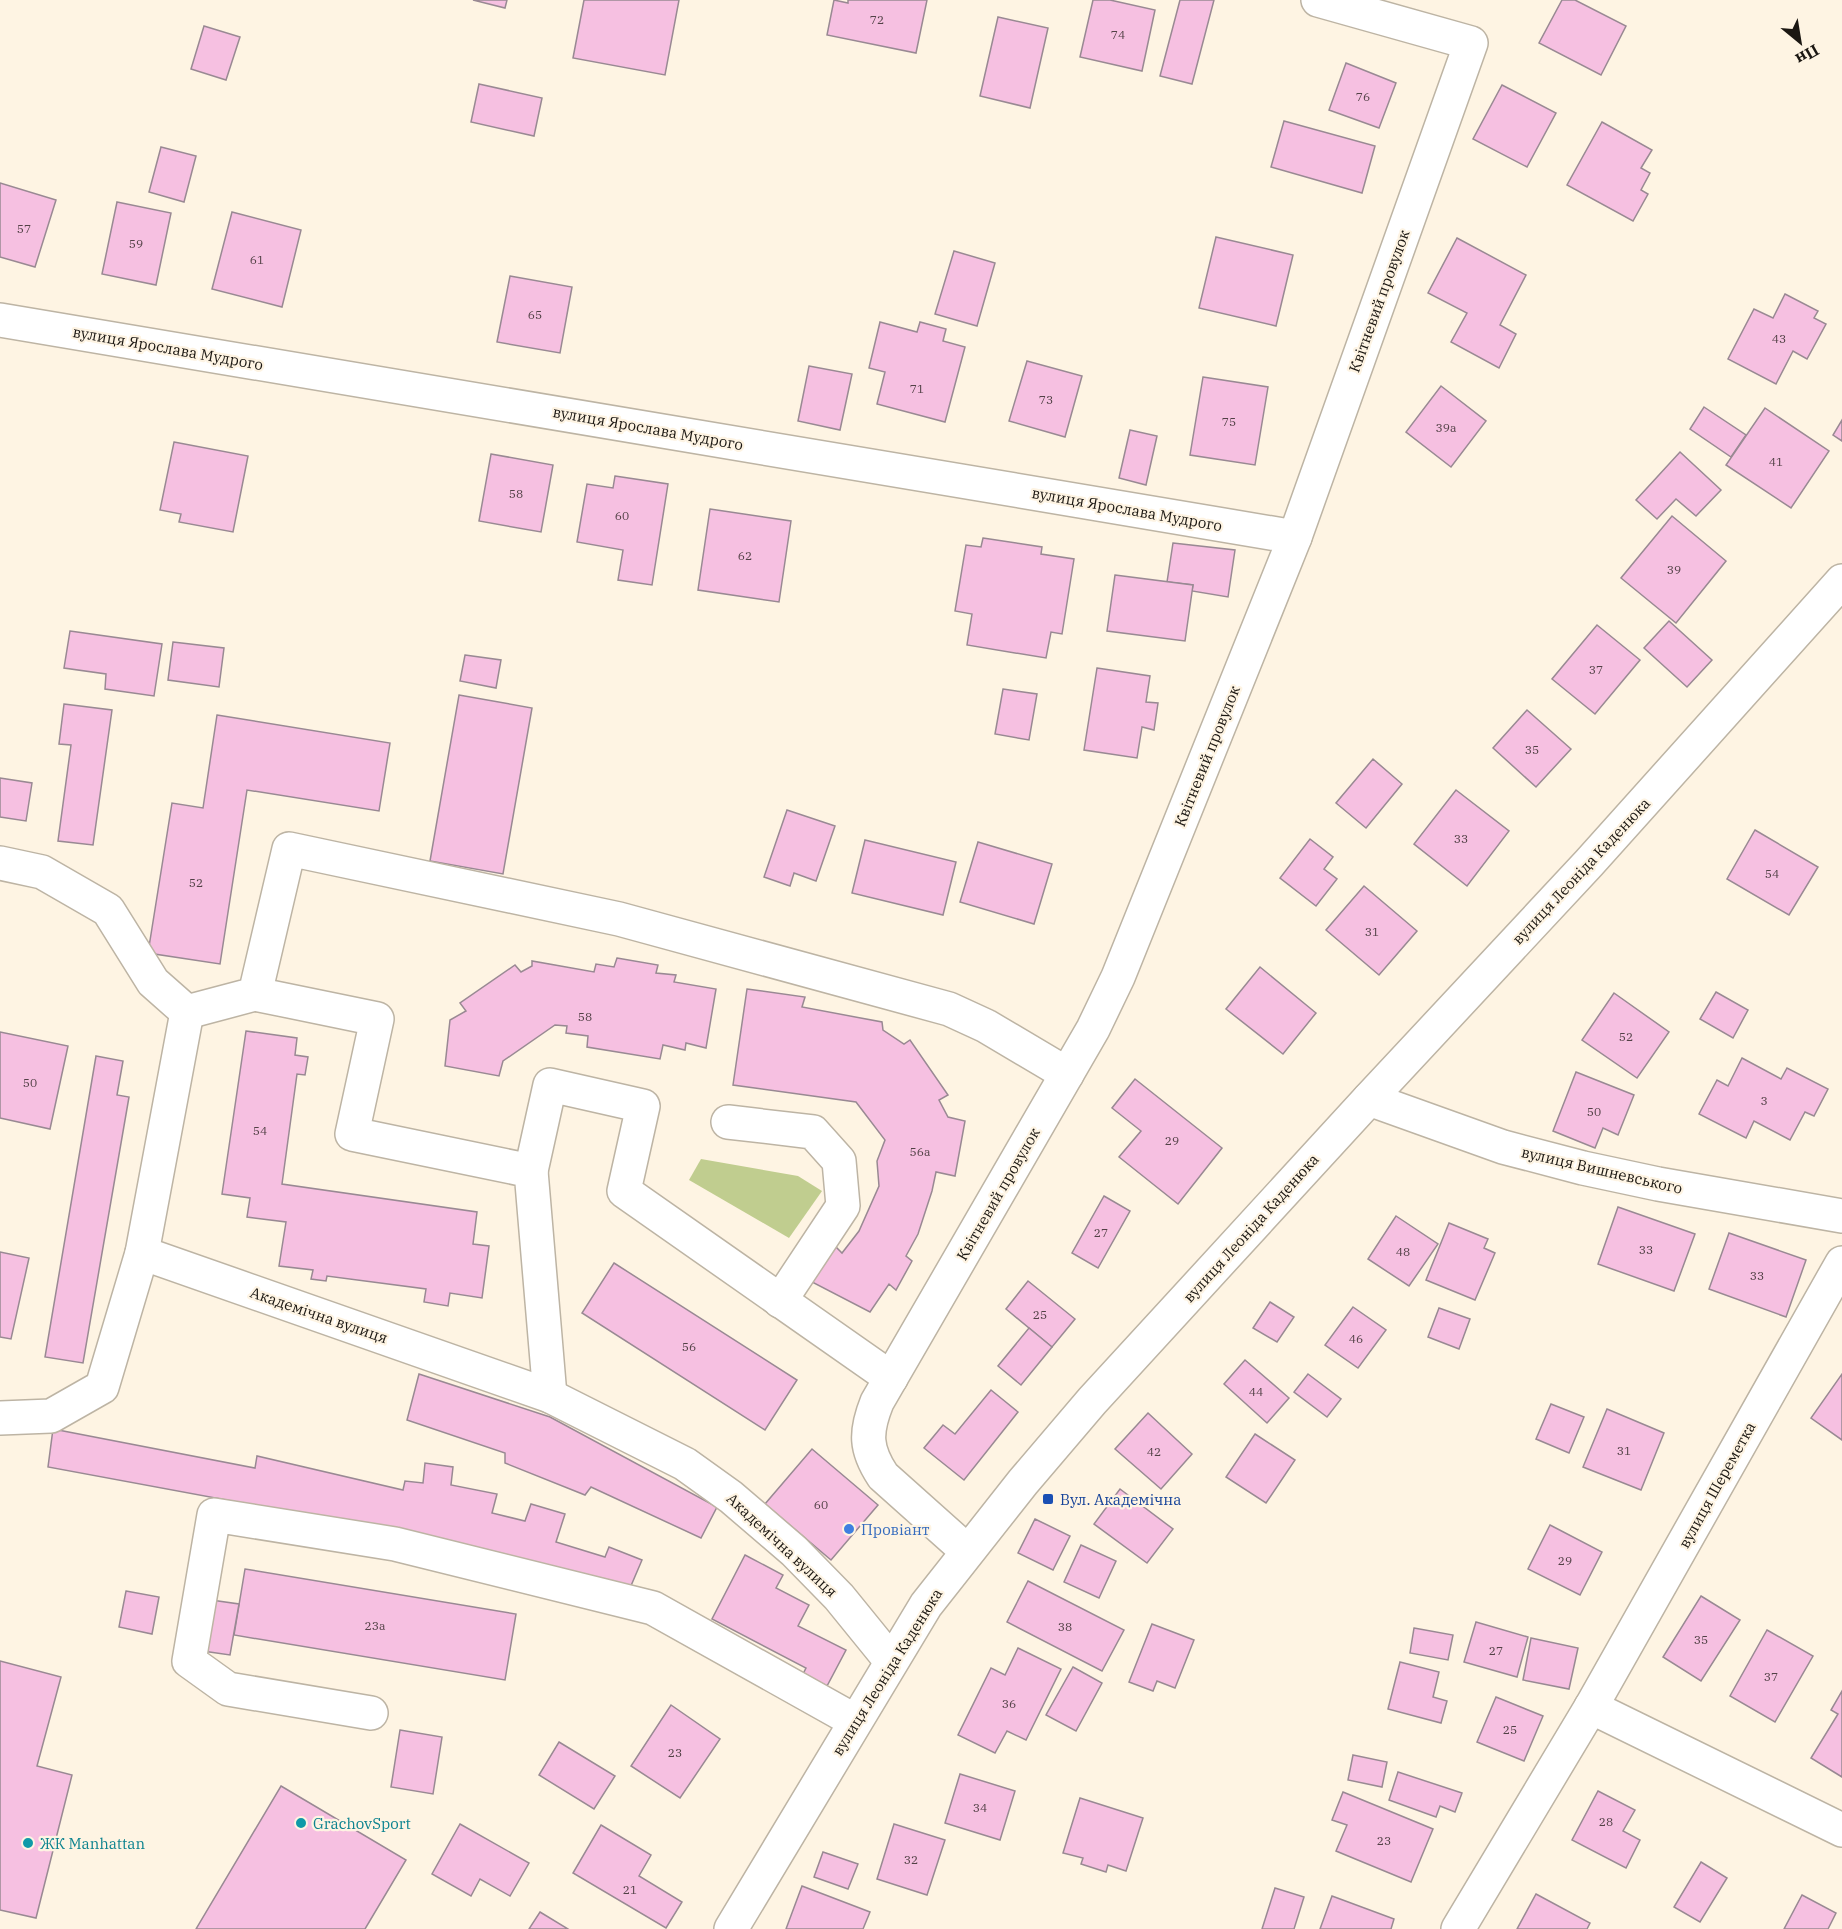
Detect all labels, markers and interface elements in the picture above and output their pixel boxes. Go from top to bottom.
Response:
house number: 72 [870,12,884,27]
north arrow [1770,12,1830,72]
house number: 74 [1111,27,1125,42]
text: Пн [1792,40,1823,70]
house number: 76 [1356,89,1370,104]
house number: 57 [17,221,31,236]
street label: Квітневий провулок [1344,227,1414,375]
house number: 59 [129,236,143,251]
house number: 61 [250,252,264,267]
house number: 65 [528,307,542,322]
street label: вулиця Ярослава Мудрого [71,322,265,374]
house number: 43 [1772,331,1786,346]
house number: 71 [910,381,924,396]
house number: 73 [1039,392,1053,407]
street label: вулиця Ярослава Мудрого [551,402,745,454]
house number: 75 [1222,414,1236,429]
house number: 39а [1436,420,1457,435]
house number: 41 [1769,454,1783,469]
street label: вулиця Ярослава Мудрого [1030,483,1224,535]
house number: 58 [509,486,523,501]
house number: 60 [615,508,629,523]
house number: 62 [738,548,752,563]
house number: 39 [1667,562,1681,577]
house number: 37 [1589,662,1603,677]
street label: Квітневий провулок [1170,683,1244,829]
house number: 35 [1525,742,1539,757]
street label: вулиця Леоніда Каденюка [1508,794,1654,948]
house number: 33 [1454,831,1468,846]
house number: 54 [1765,866,1779,881]
house number: 52 [189,875,203,890]
house number: 31 [1365,924,1379,939]
house number: 58 [578,1009,592,1024]
house number: 52 [1619,1029,1633,1044]
house number: 50 [23,1075,37,1090]
house number: 3 [1760,1093,1768,1108]
house number: 50 [1587,1104,1601,1119]
house number: 54 [253,1123,267,1138]
street label: Квітневий провулок [952,1124,1044,1264]
house number: 29 [1165,1133,1179,1148]
street label: вулиця Вишневського [1520,1142,1684,1198]
house number: 56а [910,1144,931,1159]
street label: вулиця Леоніда Каденюка [1179,1150,1323,1306]
house number: 27 [1094,1225,1108,1240]
house number: 33 [1639,1242,1653,1257]
house number: 48 [1396,1244,1410,1259]
house number: 33 [1750,1268,1764,1283]
street label: Академічна вулиця [248,1283,390,1347]
house number: 25 [1033,1307,1047,1322]
house number: 46 [1349,1331,1363,1346]
house number: 56 [682,1339,696,1354]
house number: 44 [1249,1384,1263,1399]
street label: вулиця Шереметка [1674,1419,1760,1551]
house number: 31 [1617,1443,1631,1458]
house number: 42 [1147,1444,1161,1459]
street label: Академічна вулиця [723,1489,841,1601]
place label: Вул. Академічна [1060,1490,1181,1509]
marker: Вул. Академічна [1041,1492,1055,1506]
house number: 60 [814,1497,828,1512]
place label: Провіант [861,1520,930,1539]
marker: Провіант [842,1522,856,1536]
house number: 29 [1558,1553,1572,1568]
street label: вулиця Леоніда Каденюка [828,1585,946,1759]
house number: 23а [365,1618,386,1633]
house number: 38 [1058,1619,1072,1634]
house number: 35 [1694,1632,1708,1647]
house number: 27 [1489,1643,1503,1658]
house number: 37 [1764,1669,1778,1684]
house number: 36 [1002,1696,1016,1711]
house number: 25 [1503,1722,1517,1737]
house number: 23 [668,1745,682,1760]
house number: 34 [973,1800,987,1815]
place label: GrachovSport [313,1814,411,1833]
house number: 28 [1599,1814,1613,1829]
marker: GrachovSport [294,1816,308,1830]
house number: 23 [1377,1833,1391,1848]
place label: ЖК Manhattan [40,1834,145,1853]
marker: ЖК Manhattan [21,1836,35,1850]
house number: 32 [904,1852,918,1867]
house number: 21 [623,1882,637,1897]

